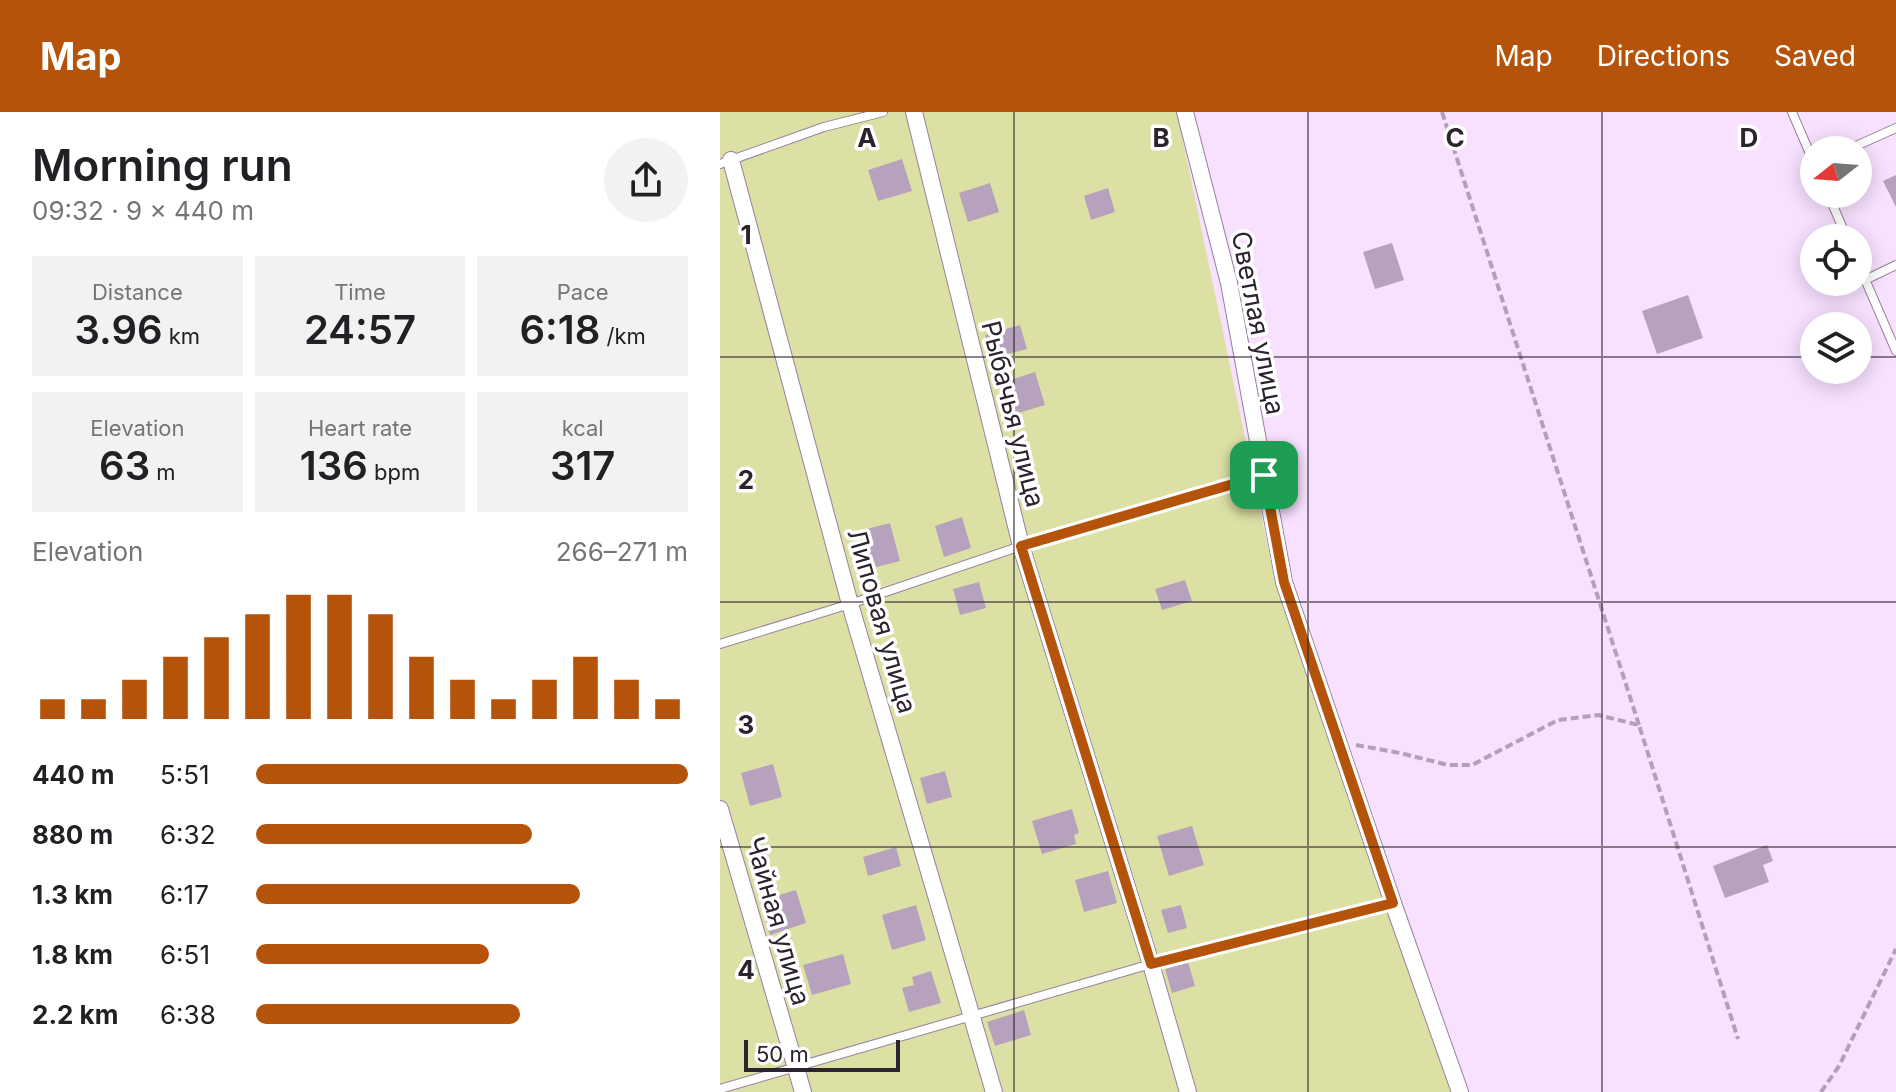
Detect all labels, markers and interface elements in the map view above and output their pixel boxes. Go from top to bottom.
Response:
text: Map [40,33,121,79]
text: Map [1494,39,1553,73]
text: Directions [1597,39,1730,73]
text: Saved [1774,39,1856,73]
text: A [857,122,877,153]
text: B [1152,122,1170,153]
text: C [1445,122,1465,153]
text: D [1740,122,1758,153]
north arrow [1800,136,1872,208]
map controls [1800,136,1872,384]
text: Morning run [32,138,293,192]
button: share [604,138,688,222]
text: 09:32 · 9 × 440 m [32,195,254,226]
text: 1 [740,219,752,250]
button: locate [1800,224,1872,296]
street label: Светлая улица [1226,229,1291,417]
text: Distance [92,279,183,305]
text: Time [334,279,386,305]
text: Pace [557,279,609,305]
text: 3.96 [75,305,163,354]
text: 24:57 [304,305,416,354]
text: 6:18 [520,305,600,354]
button: layers [1800,312,1872,384]
street label: Рыбачья улица [975,318,1052,510]
text: km [163,323,200,349]
text: /km [600,323,646,349]
text: Elevation [90,415,184,441]
text: Heart rate [308,415,412,441]
text: kcal [562,415,604,441]
text: 63 [99,441,150,490]
text: 136 [300,441,368,490]
text: 317 [550,441,615,490]
pin [1230,441,1298,509]
icon: arrive [1242,453,1286,497]
text: m [150,459,176,485]
text: bpm [368,459,420,485]
text: 2 [738,464,754,495]
street label: Липовая улица [841,525,924,717]
text: Elevation [32,536,143,567]
text: 266–271 m [556,536,688,567]
text: 3 [738,709,754,740]
text: 440 m [32,759,115,790]
text: 5:51 [160,759,210,790]
text: 880 m [32,819,113,850]
text: 6:32 [160,819,216,850]
street label: Чайная улица [740,833,817,1009]
text: 1.3 km [32,879,113,910]
text: 6:17 [160,879,209,910]
text: 1.8 km [32,939,113,970]
text: 6:51 [160,939,210,970]
text: 4 [737,954,755,985]
text: 2.2 km [32,999,118,1030]
text: 6:38 [160,999,216,1030]
scale bar [744,1036,900,1072]
text: 50 m [756,1041,809,1067]

